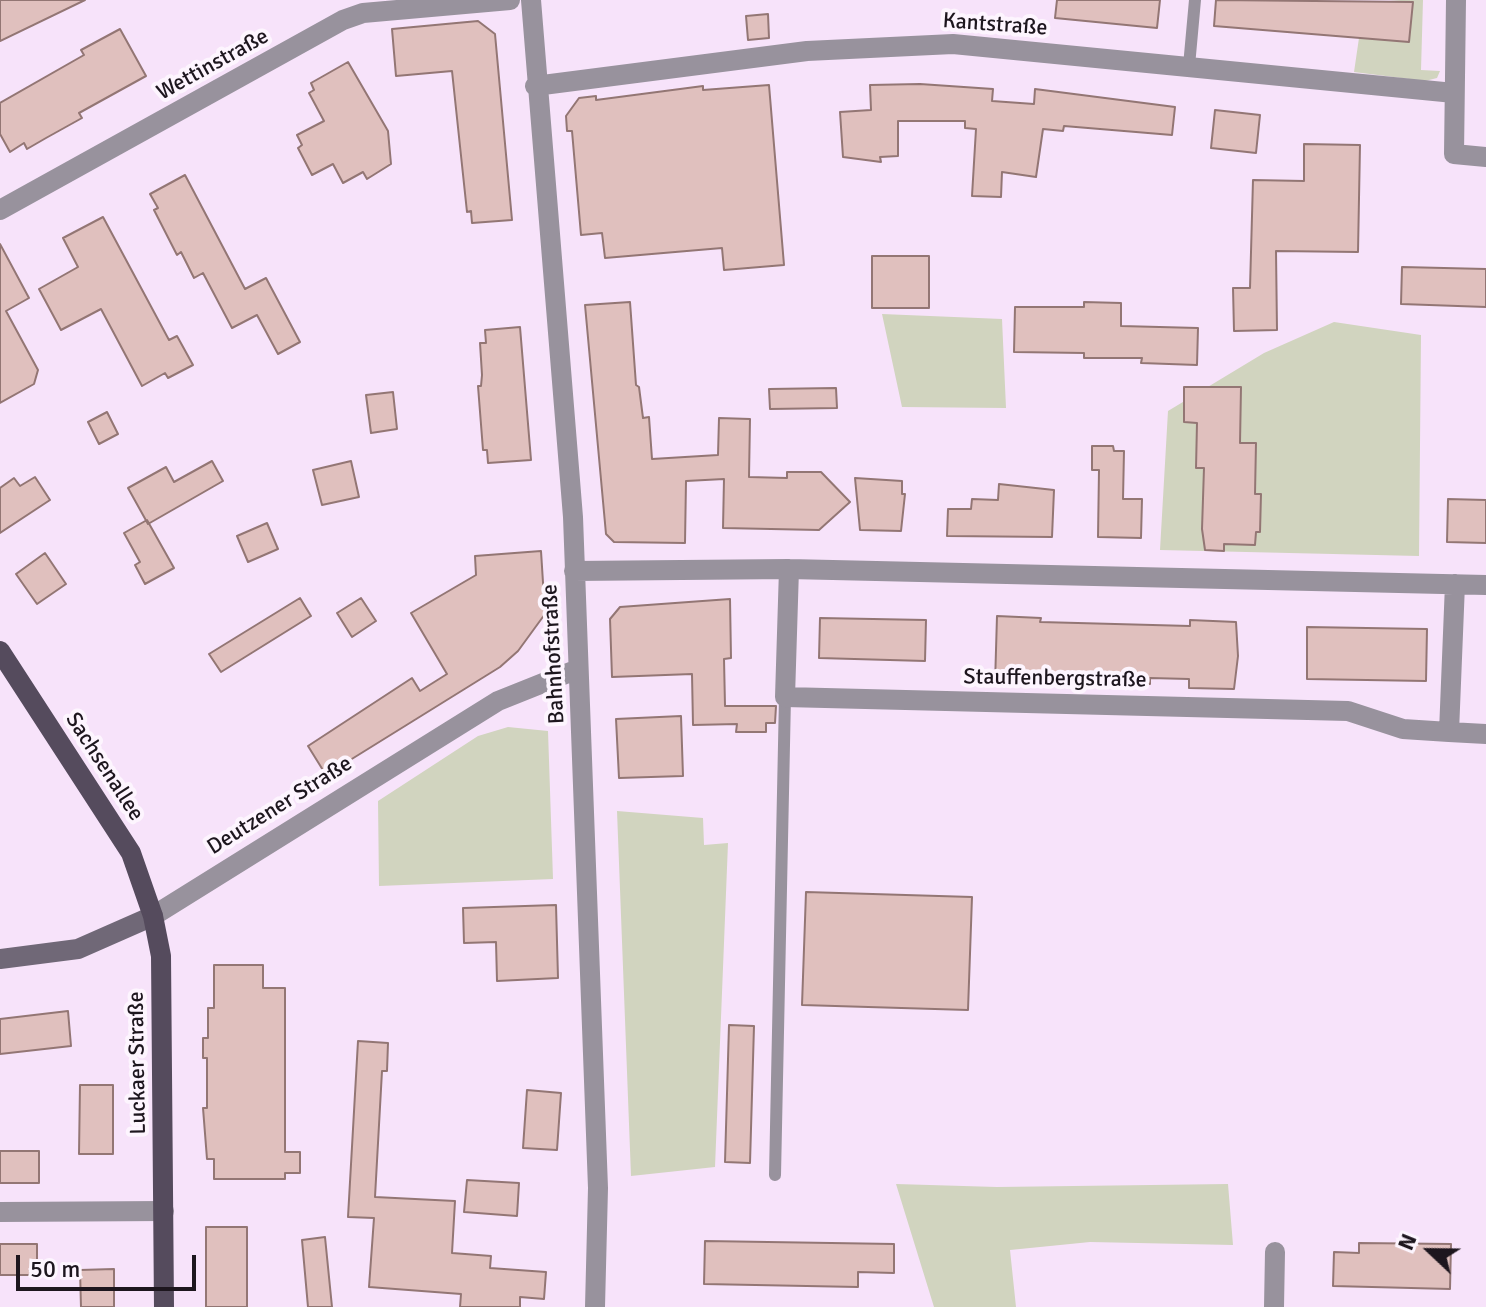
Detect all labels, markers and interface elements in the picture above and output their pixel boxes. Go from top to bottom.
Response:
street label: Kantstraße [942,8,1048,42]
street label: Wettinstraße [153,23,273,107]
street label: Bahnhofstraße [537,583,571,725]
street label: Stauffenbergstraße [963,664,1147,694]
street label: Sachsenallee [59,708,149,826]
street label: Deutzener Straße [203,751,357,861]
street label: Luckaer Straße [124,991,152,1135]
north arrow [1390,1211,1470,1291]
text: N [1392,1230,1423,1254]
scale bar [20,1239,200,1289]
text: 50 m [30,1254,80,1284]

